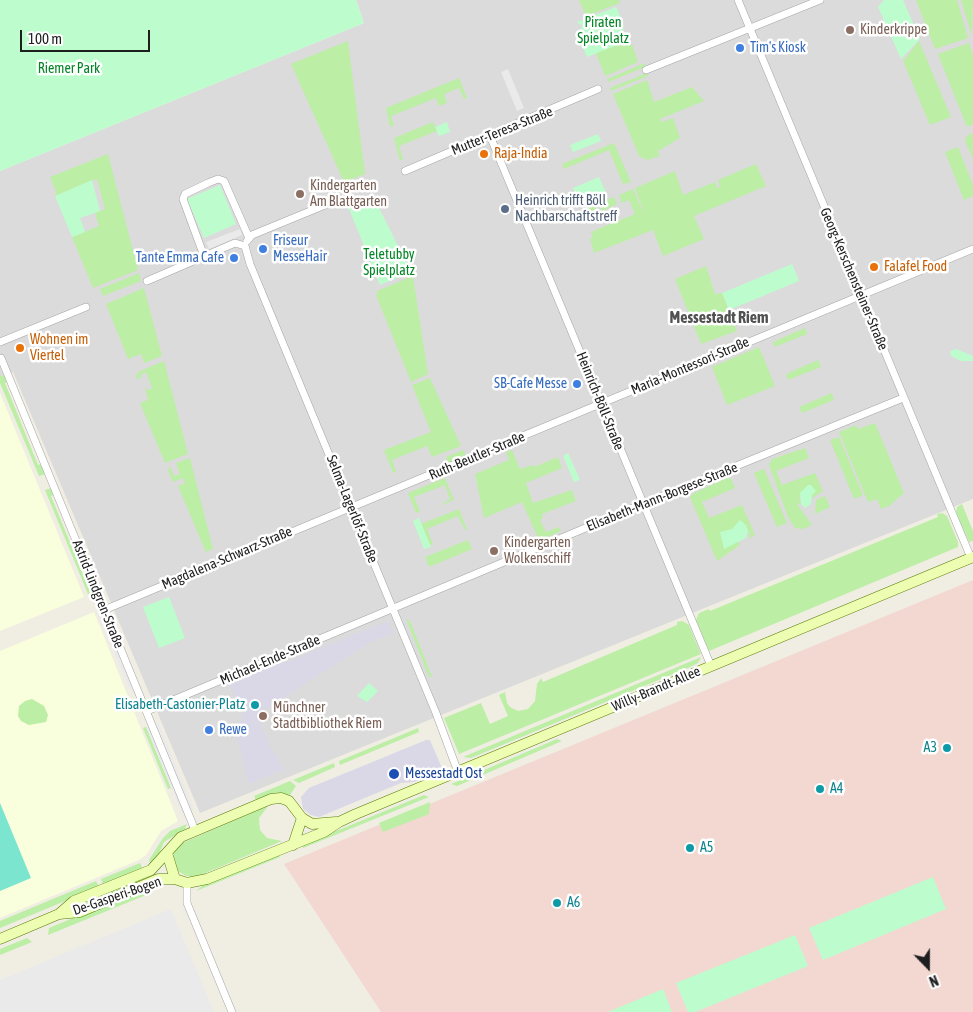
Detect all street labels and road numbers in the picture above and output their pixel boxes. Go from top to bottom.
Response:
street label: Mutter-Teresa-Straße [449,103,555,159]
street label: Georg-Kerschensteiner-Straße [816,205,892,353]
street label: Maria-Montessori-Straße [628,334,752,398]
street label: Heinrich-Böll-Straße [573,349,627,453]
street label: Ruth-Beutler-Straße [426,428,528,484]
street label: Selma-Lagerlöf-Straße [323,453,381,565]
street label: Elisabeth-Mann-Borgese-Straße [584,459,740,535]
street label: Magdalena-Schwarz-Straße [159,523,295,593]
street label: Astrid-Lindgren-Straße [69,537,127,651]
street label: Michael-Ende-Straße [217,631,323,689]
street label: Willy-Brandt-Allee [609,663,703,715]
street label: De-Gasperi-Bogen [71,873,163,919]

